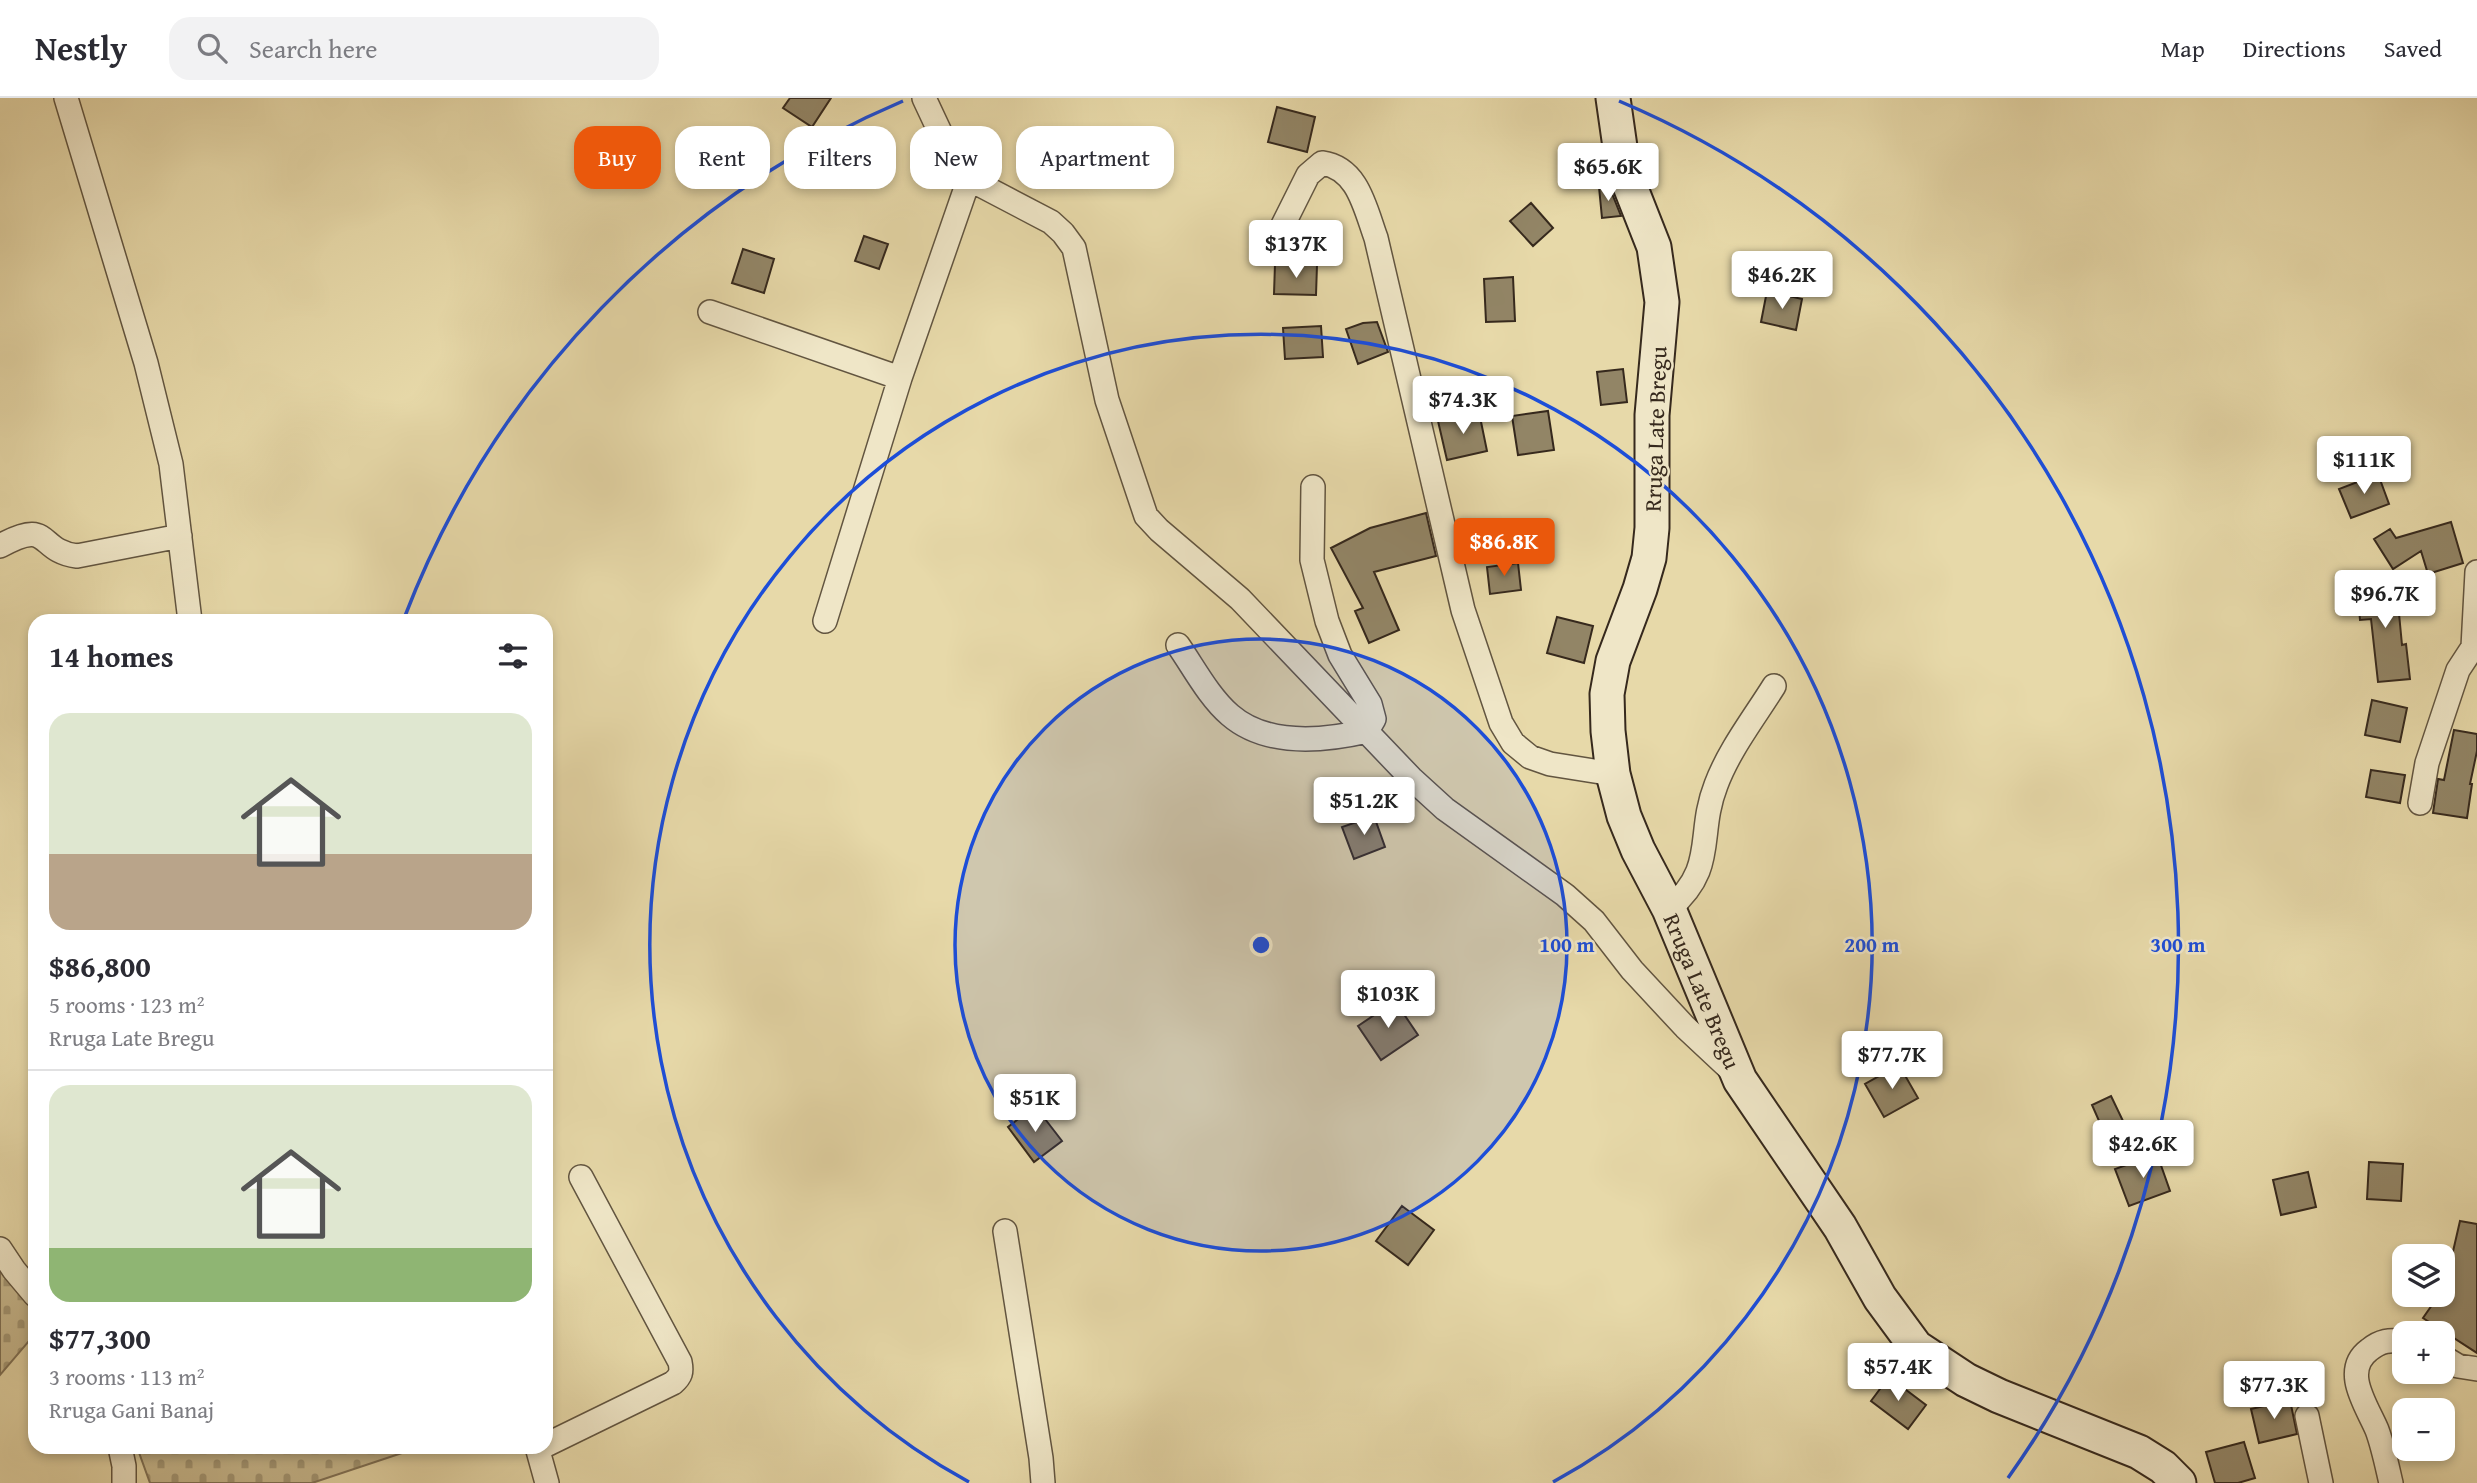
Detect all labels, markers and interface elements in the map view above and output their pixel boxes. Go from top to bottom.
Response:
search box [169,17,659,80]
text: Nestly [35,24,127,72]
icon: search [193,29,231,67]
text: Search here [249,29,377,68]
text: Map [2161,31,2205,66]
text: Directions [2243,31,2346,66]
text: Saved [2384,31,2442,66]
chip: Buy [574,126,661,189]
chip: Rent [675,126,770,189]
chip: Filters [784,126,896,189]
chip: New [910,126,1002,189]
chip: Apartment [1016,126,1174,189]
pin: $65.6K [1551,144,1665,203]
text: $65.6K [1574,149,1642,182]
pin: $137K [1247,220,1345,280]
text: $137K [1265,226,1327,259]
pin: $46.2K [1725,252,1839,311]
text: $46.2K [1748,257,1816,290]
street label: Rruga Late Bregu [1636,345,1674,512]
pin: $74.3K [1406,376,1520,436]
text: $74.3K [1429,382,1497,415]
pin: $111K [2315,436,2413,496]
text: $111K [2333,442,2395,475]
pin: $86.8K [1447,518,1561,578]
text: $86.8K [1470,524,1538,557]
pin: $96.7K [2328,570,2442,630]
text: $96.7K [2351,576,2419,609]
text: 14 homes [49,634,174,678]
icon: filters [494,637,532,675]
icon: home [228,759,354,885]
pin: $51.2K [1307,778,1421,837]
text: $51.2K [1330,783,1398,816]
street label: Rruga Late Bregu [1656,908,1750,1074]
text: 100 m [1539,929,1595,960]
text: 200 m [1844,929,1900,960]
text: 300 m [2150,929,2206,960]
centre of rings [1249,933,1273,957]
text: $86,800 [49,944,151,988]
pin: $103K [1339,970,1437,1030]
text: $103K [1357,976,1419,1009]
text: 5 rooms · 123 m² [49,988,204,1021]
text: Rruga Late Bregu [49,1021,214,1054]
pin: $77.7K [1835,1032,1949,1091]
text: $77.7K [1858,1037,1926,1070]
pin: $51K [994,1074,1076,1134]
text: $51K [1010,1080,1060,1113]
pin: $42.6K [2086,1121,2200,1180]
text: $42.6K [2109,1126,2177,1159]
icon: home [228,1131,354,1257]
map controls [2392,1244,2455,1461]
button: layers [2392,1244,2455,1307]
text: $77,300 [49,1316,151,1360]
button: + [2392,1321,2455,1384]
pin: $57.4K [1841,1344,1955,1403]
text: $57.4K [1864,1349,1932,1382]
text: 3 rooms · 113 m² [49,1360,204,1393]
pin: $77.3K [2217,1362,2331,1421]
text: $77.3K [2240,1367,2308,1400]
text: Rruga Gani Banaj [49,1393,214,1426]
button: − [2392,1398,2455,1461]

